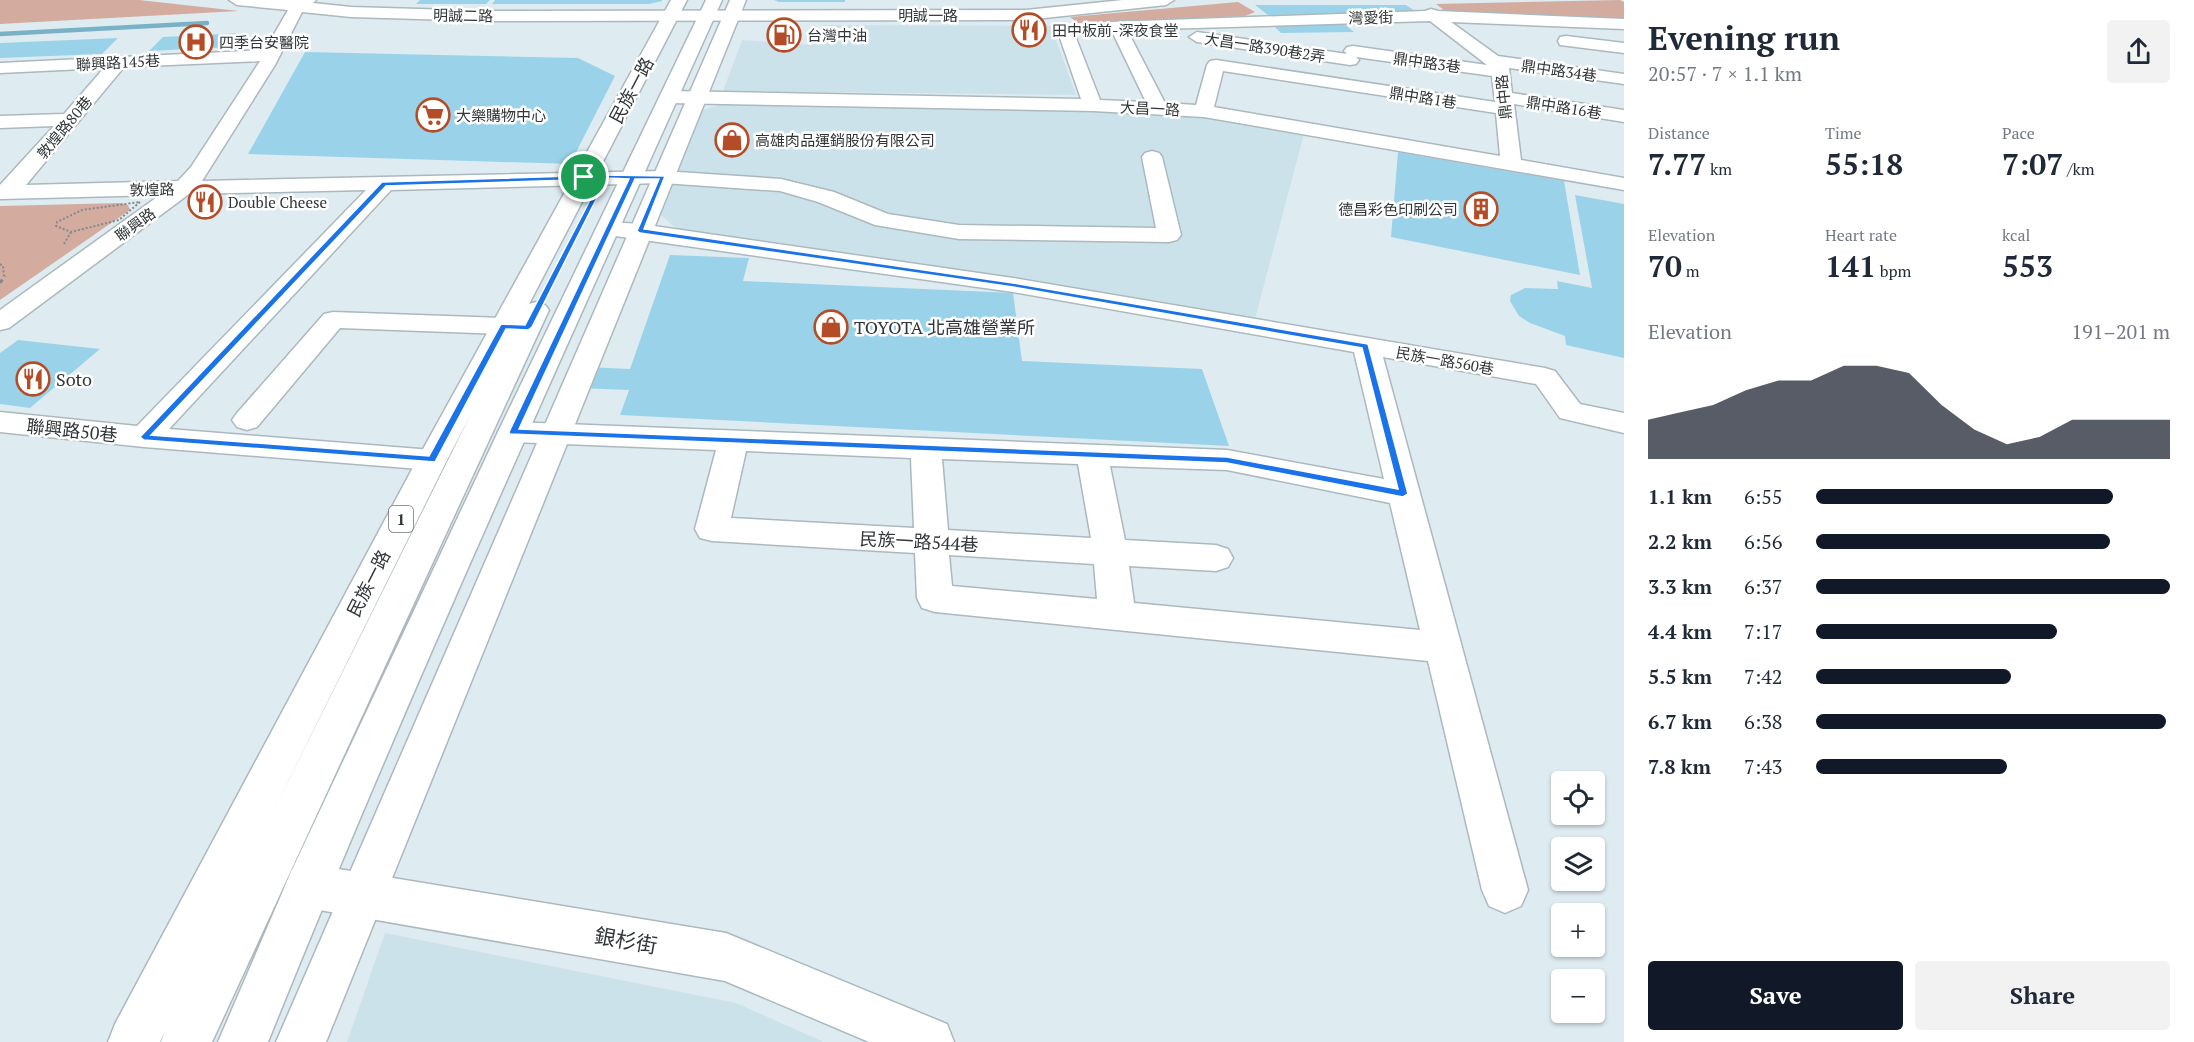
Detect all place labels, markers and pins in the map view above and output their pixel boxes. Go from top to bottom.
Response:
restaurant icon: 田中板前-深夜食堂 [1011,12,1047,48]
fuel station icon: 台灣中油 [766,17,802,53]
place label: 田中板前-深夜食堂 [1052,20,1178,40]
hospital icon: 四季台安醫院 [178,24,214,60]
place label: 台灣中油 [807,25,867,45]
place label: 四季台安醫院 [219,32,309,52]
supermarket icon: 大樂購物中心 [415,97,451,133]
place label: 大樂購物中心 [456,105,546,125]
shop icon: 高雄肉品運銷股份有限公司 [714,122,750,158]
place label: 高雄肉品運銷股份有限公司 [755,130,935,150]
pin [558,151,609,202]
restaurant icon: Double Cheese [187,184,223,220]
building icon: 德昌彩色印刷公司 [1463,191,1499,227]
place label: Double Cheese [228,192,327,212]
place label: 德昌彩色印刷公司 [1338,199,1458,219]
shop icon: TOYOTA 北高雄營業所 [813,309,849,345]
place label: TOYOTA 北高雄營業所 [854,315,1035,339]
restaurant icon: Soto [15,361,51,397]
place label: Soto [56,367,92,391]

